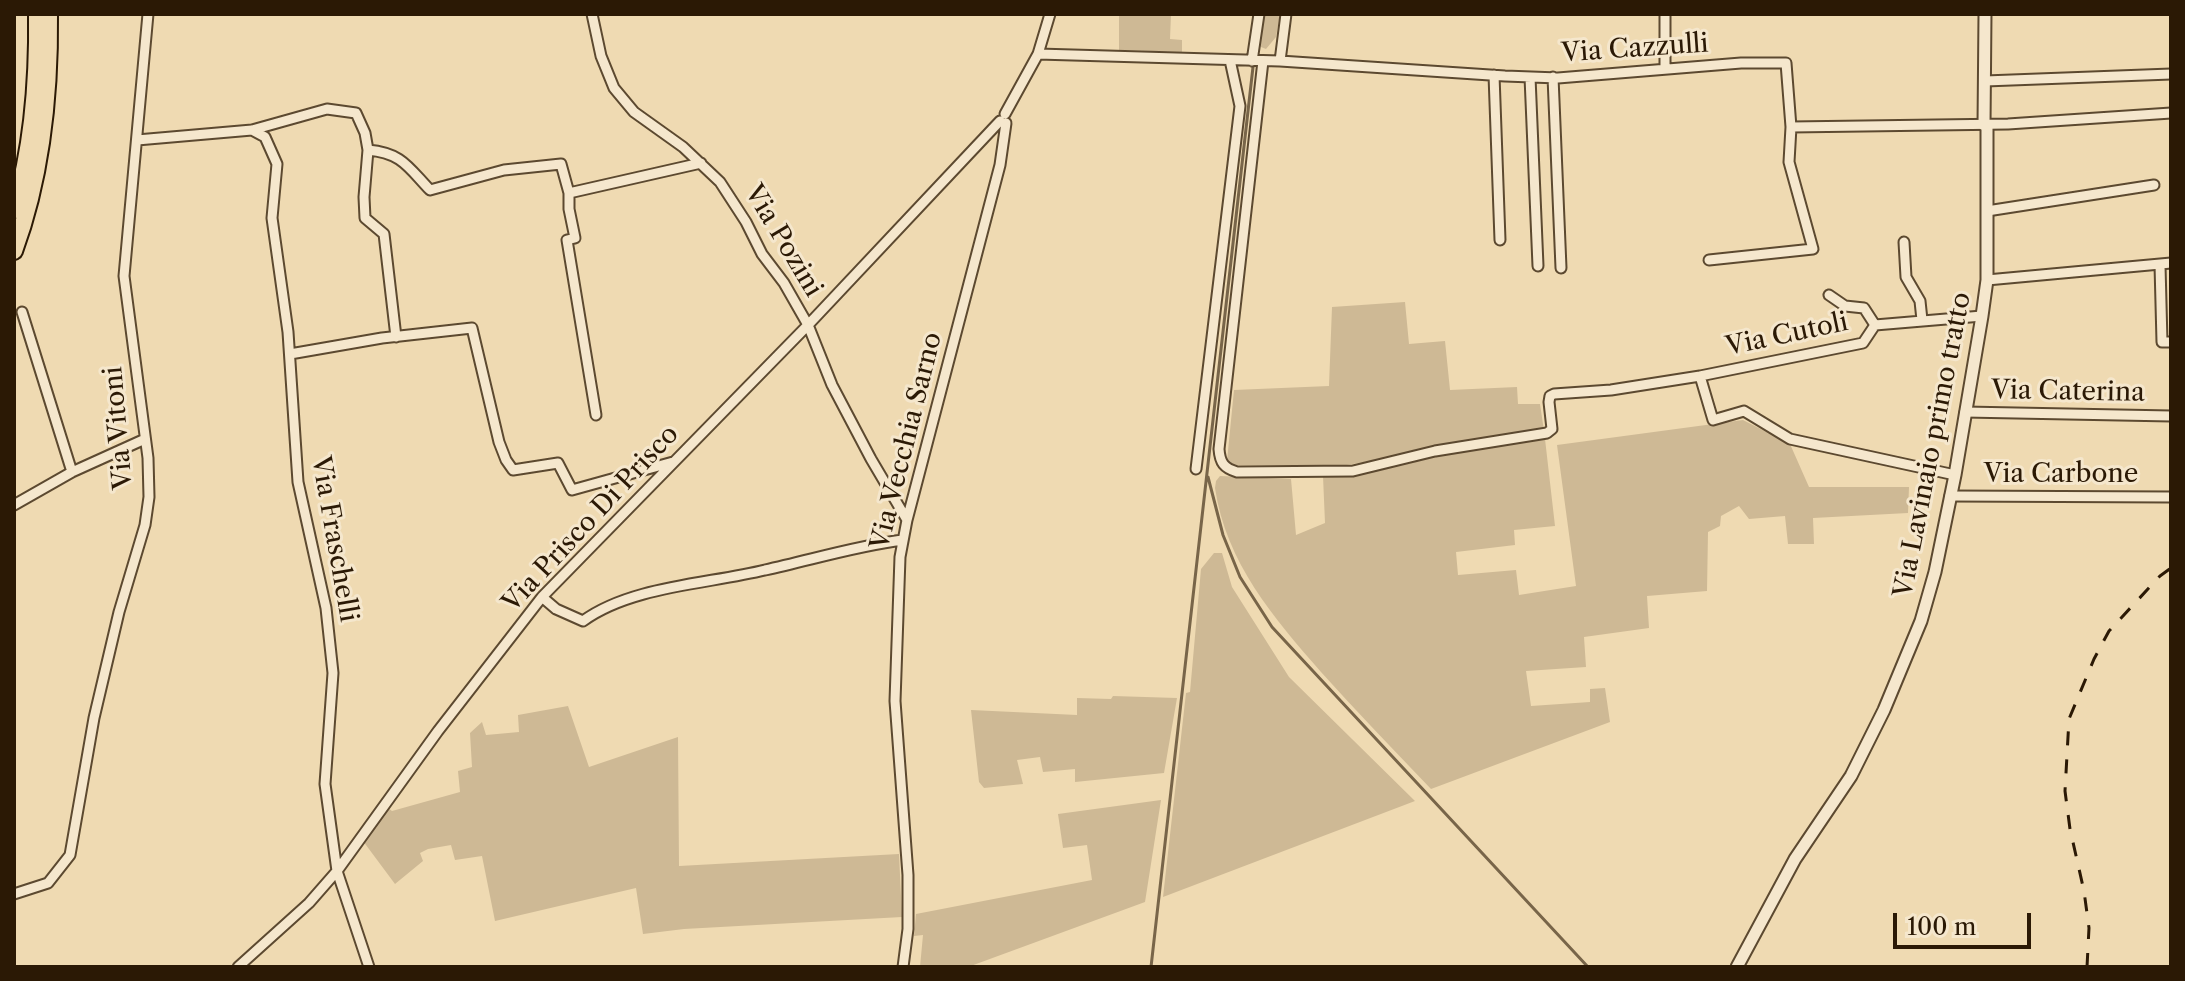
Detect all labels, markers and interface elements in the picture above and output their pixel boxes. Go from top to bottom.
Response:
street label: Via Cazzulli [1560,28,1710,70]
street label: Via Pozini [737,179,829,303]
street label: Via Lavinaio primo tratto [1888,290,1978,600]
street label: Via Cutoli [1723,307,1851,363]
street label: Via Vecchia Sarno [865,329,949,553]
street label: Via Vitoni [98,365,140,491]
street label: Via Caterina [1991,375,2145,409]
street label: Via Prisco Di Prisco [496,419,686,619]
street label: Via Fraschelli [304,454,364,624]
street label: Via Carbone [1984,458,2138,490]
scale bar [1897,897,2035,947]
text: 100 m [1907,912,1976,941]

